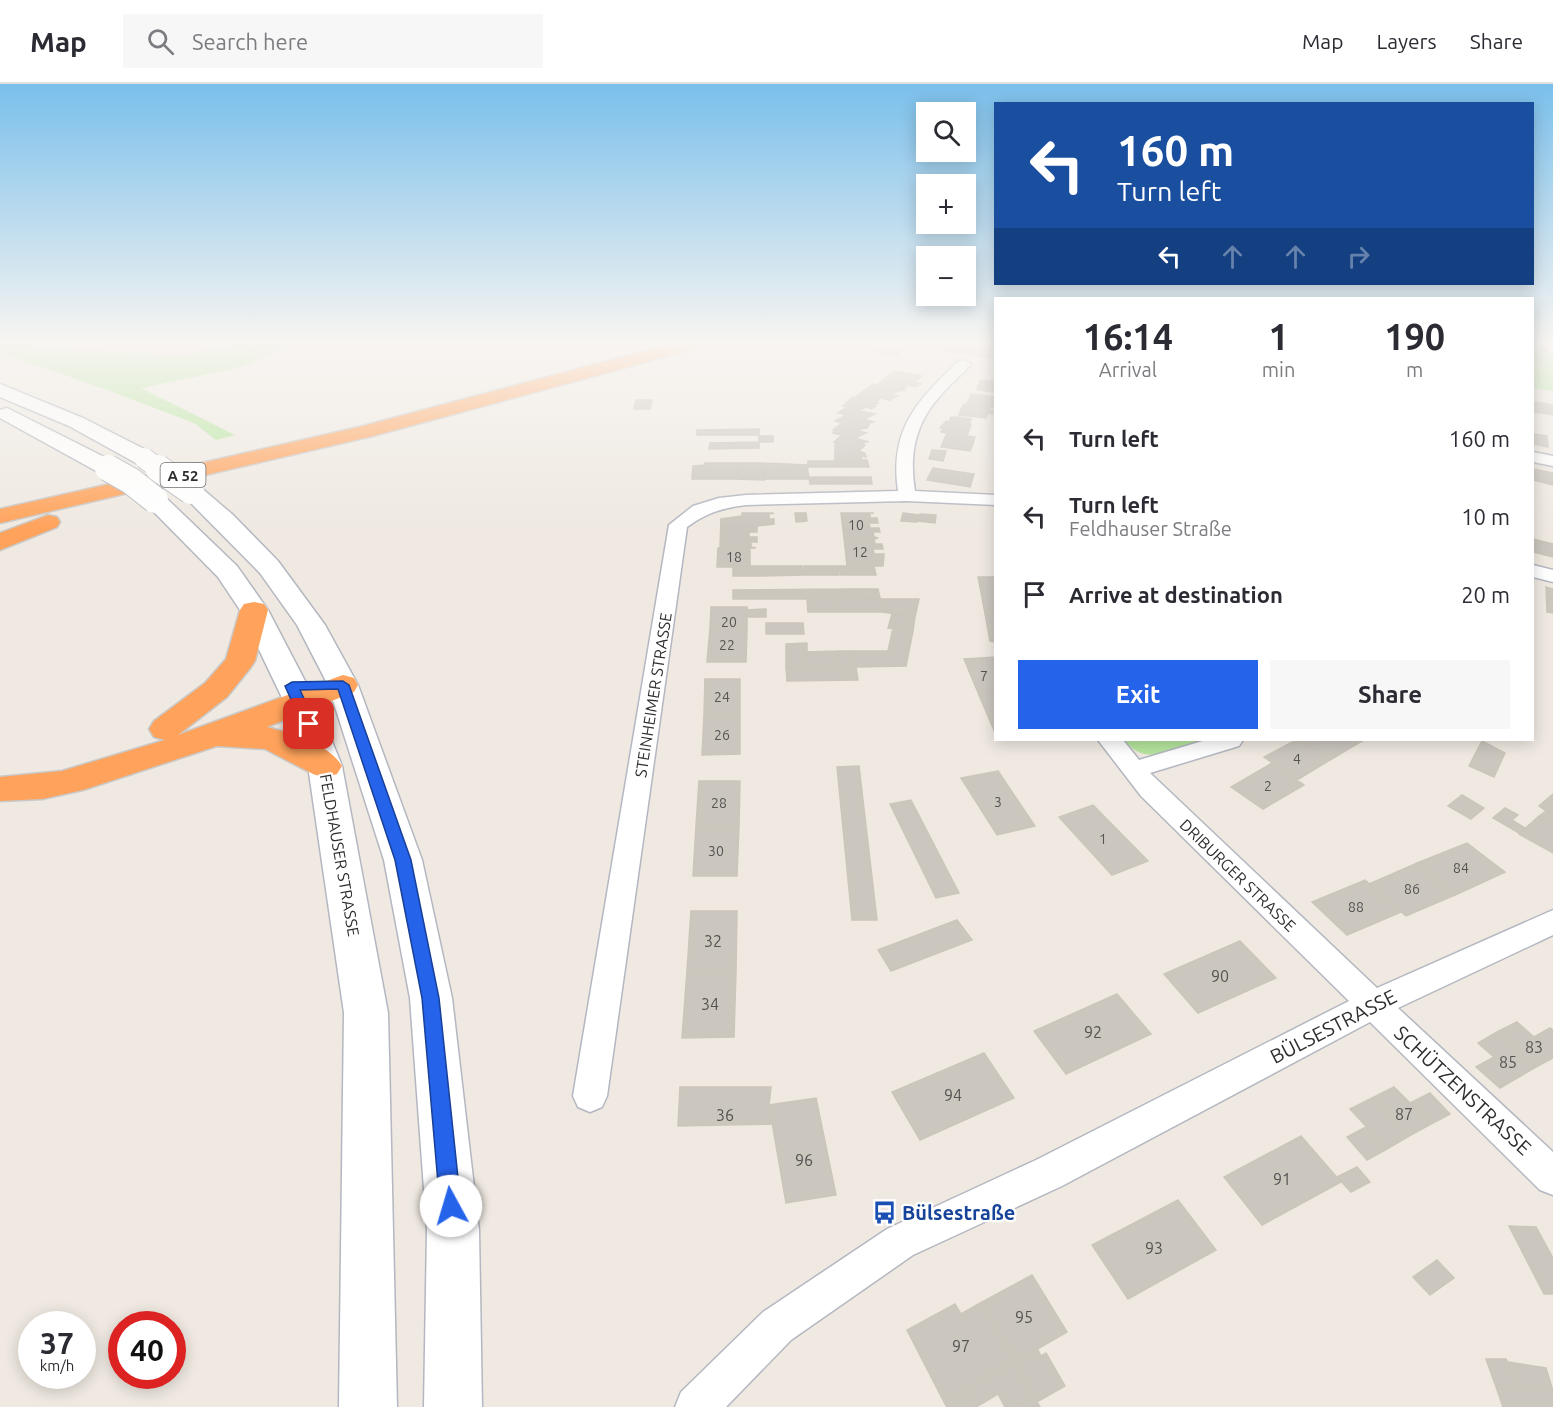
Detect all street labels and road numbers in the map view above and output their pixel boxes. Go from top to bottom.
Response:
road number: A 52 [160,463,206,487]
street label: STEINHEIMER STRASSE [631,611,675,779]
street label: FELDHAUSER STRASSE [317,772,363,938]
street label: DRIBURGER STRASSE [1176,815,1300,935]
street label: BÜLSESTRASSE [1266,984,1400,1068]
street label: SCHÜTZENSTRASSE [1390,1021,1536,1159]

